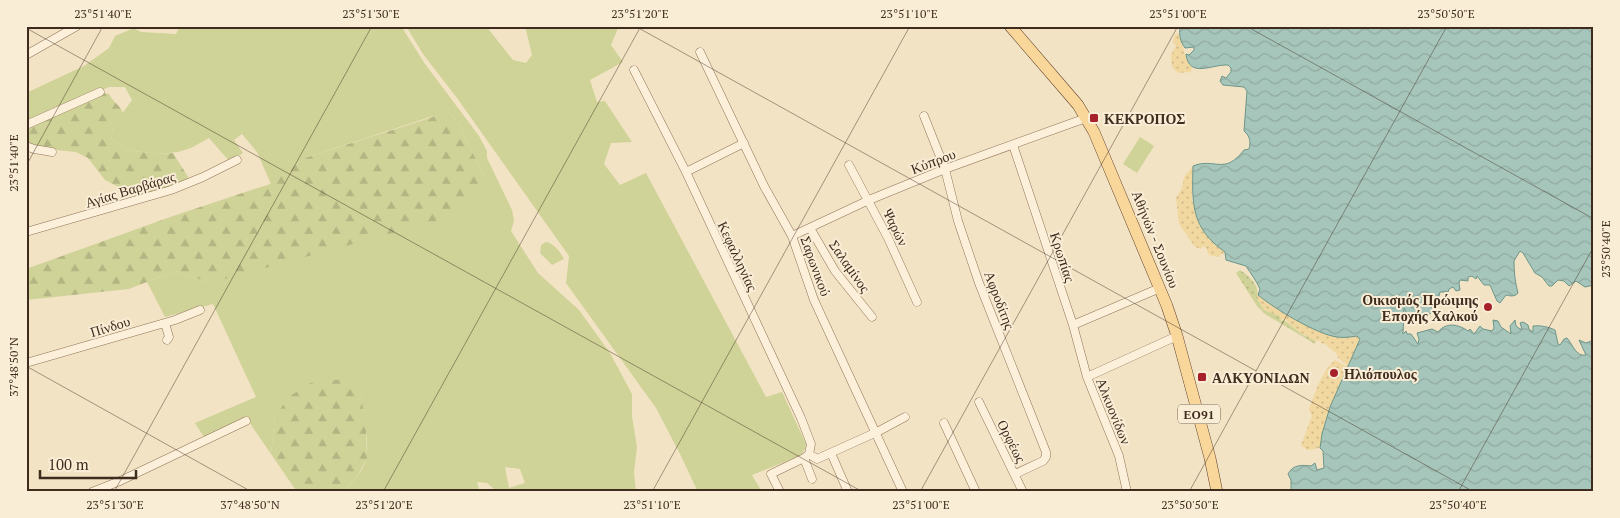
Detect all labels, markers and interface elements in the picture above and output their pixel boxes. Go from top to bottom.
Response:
text: 23°51'40"E [74,6,132,21]
text: 23°51'30"E [342,6,400,21]
text: 23°51'20"E [611,6,669,21]
text: 23°51'10"E [880,6,938,21]
text: 23°51'00"E [1149,6,1207,21]
text: 23°50'50"E [1417,6,1475,21]
place label: ΚΕΚΡΟΠΟΣ [1104,109,1186,128]
marker: ΚΕΚΡΟΠΟΣ [1088,112,1100,124]
text: 23°51'40"E [6,134,21,192]
street label: Κύπρου [908,144,958,178]
street label: Αγίας Βαρβάρας [83,166,178,212]
street label: Αθήνών - Σουνίου [1128,187,1184,291]
street label: Ψαρών [879,205,913,249]
street label: Κεφαλληνίας [714,218,763,294]
text: 23°50'40"E [1598,220,1613,278]
street label: Κρωπίας [1046,230,1080,285]
street label: Σαρωνικού [796,233,836,299]
street label: Σαλαμίνος [825,236,875,297]
street label: Αφροδίτης [980,268,1020,332]
place label: Οικισμός Πρώιμης Εποχής Χαλκού [1362,290,1479,325]
marker: Οικισμός Πρώιμης Εποχής Χαλκού [1482,301,1494,313]
street label: Πίνδου [88,311,132,341]
text: 37°48'50"N [6,337,21,397]
place label: Ηλιόπουλος [1344,364,1418,383]
marker: Ηλιόπουλος [1328,367,1340,379]
place label: ΑΛΚΥΟΝΙΔΩΝ [1212,368,1310,387]
marker: ΑΛΚΥΟΝΙΔΩΝ [1196,371,1208,383]
street label: Αλκυονίδων [1092,375,1136,447]
road number: ΕΟ91 [1178,404,1220,424]
street label: Ορφέως [993,416,1031,466]
scale bar [40,448,136,480]
text: 100 m [48,454,89,474]
text: 23°51'30"E [86,497,144,512]
text: 37°48'50"N [220,497,280,512]
text: 23°51'20"E [355,497,413,512]
text: 23°51'10"E [623,497,681,512]
text: 23°51'00"E [892,497,950,512]
text: 23°50'50"E [1161,497,1219,512]
text: 23°50'40"E [1429,497,1487,512]

